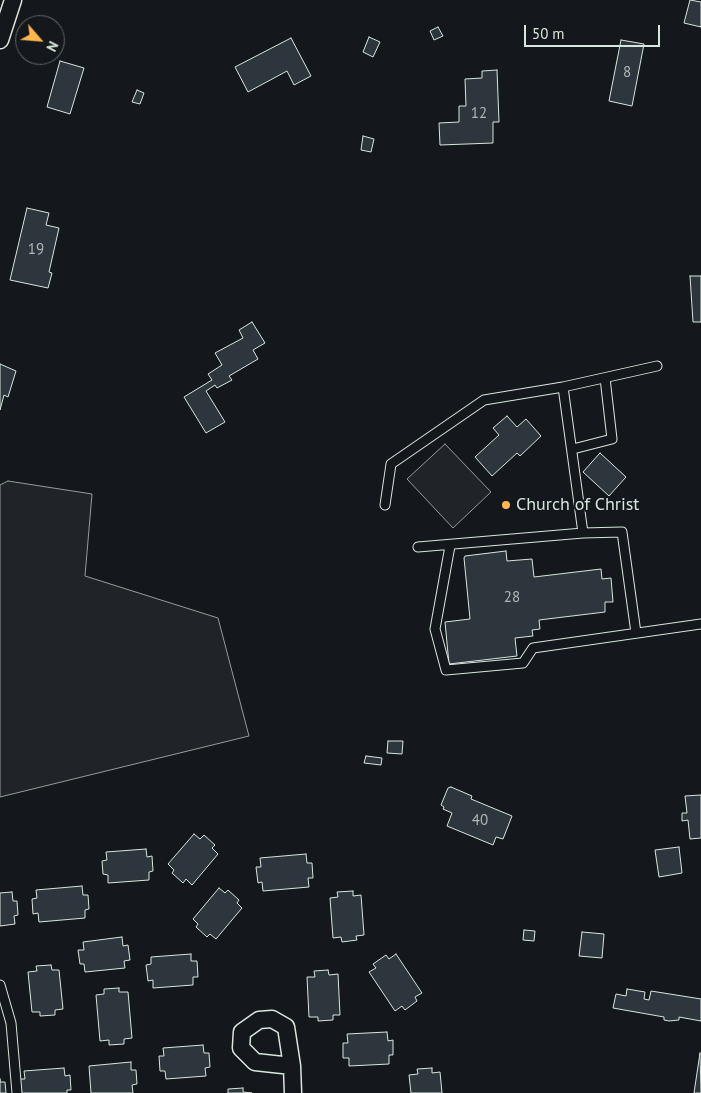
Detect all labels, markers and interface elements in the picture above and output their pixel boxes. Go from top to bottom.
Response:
north arrow [15,15,65,65]
scale bar [526,15,662,47]
text: 50 m [532,24,565,43]
text: N [42,38,63,55]
house number: 8 [623,64,631,82]
house number: 12 [471,105,487,123]
house number: 19 [28,241,44,259]
place label: Church of Christ [516,494,639,516]
marker: Church of Christ [500,499,512,511]
house number: 28 [504,589,520,607]
house number: 40 [472,812,488,830]

